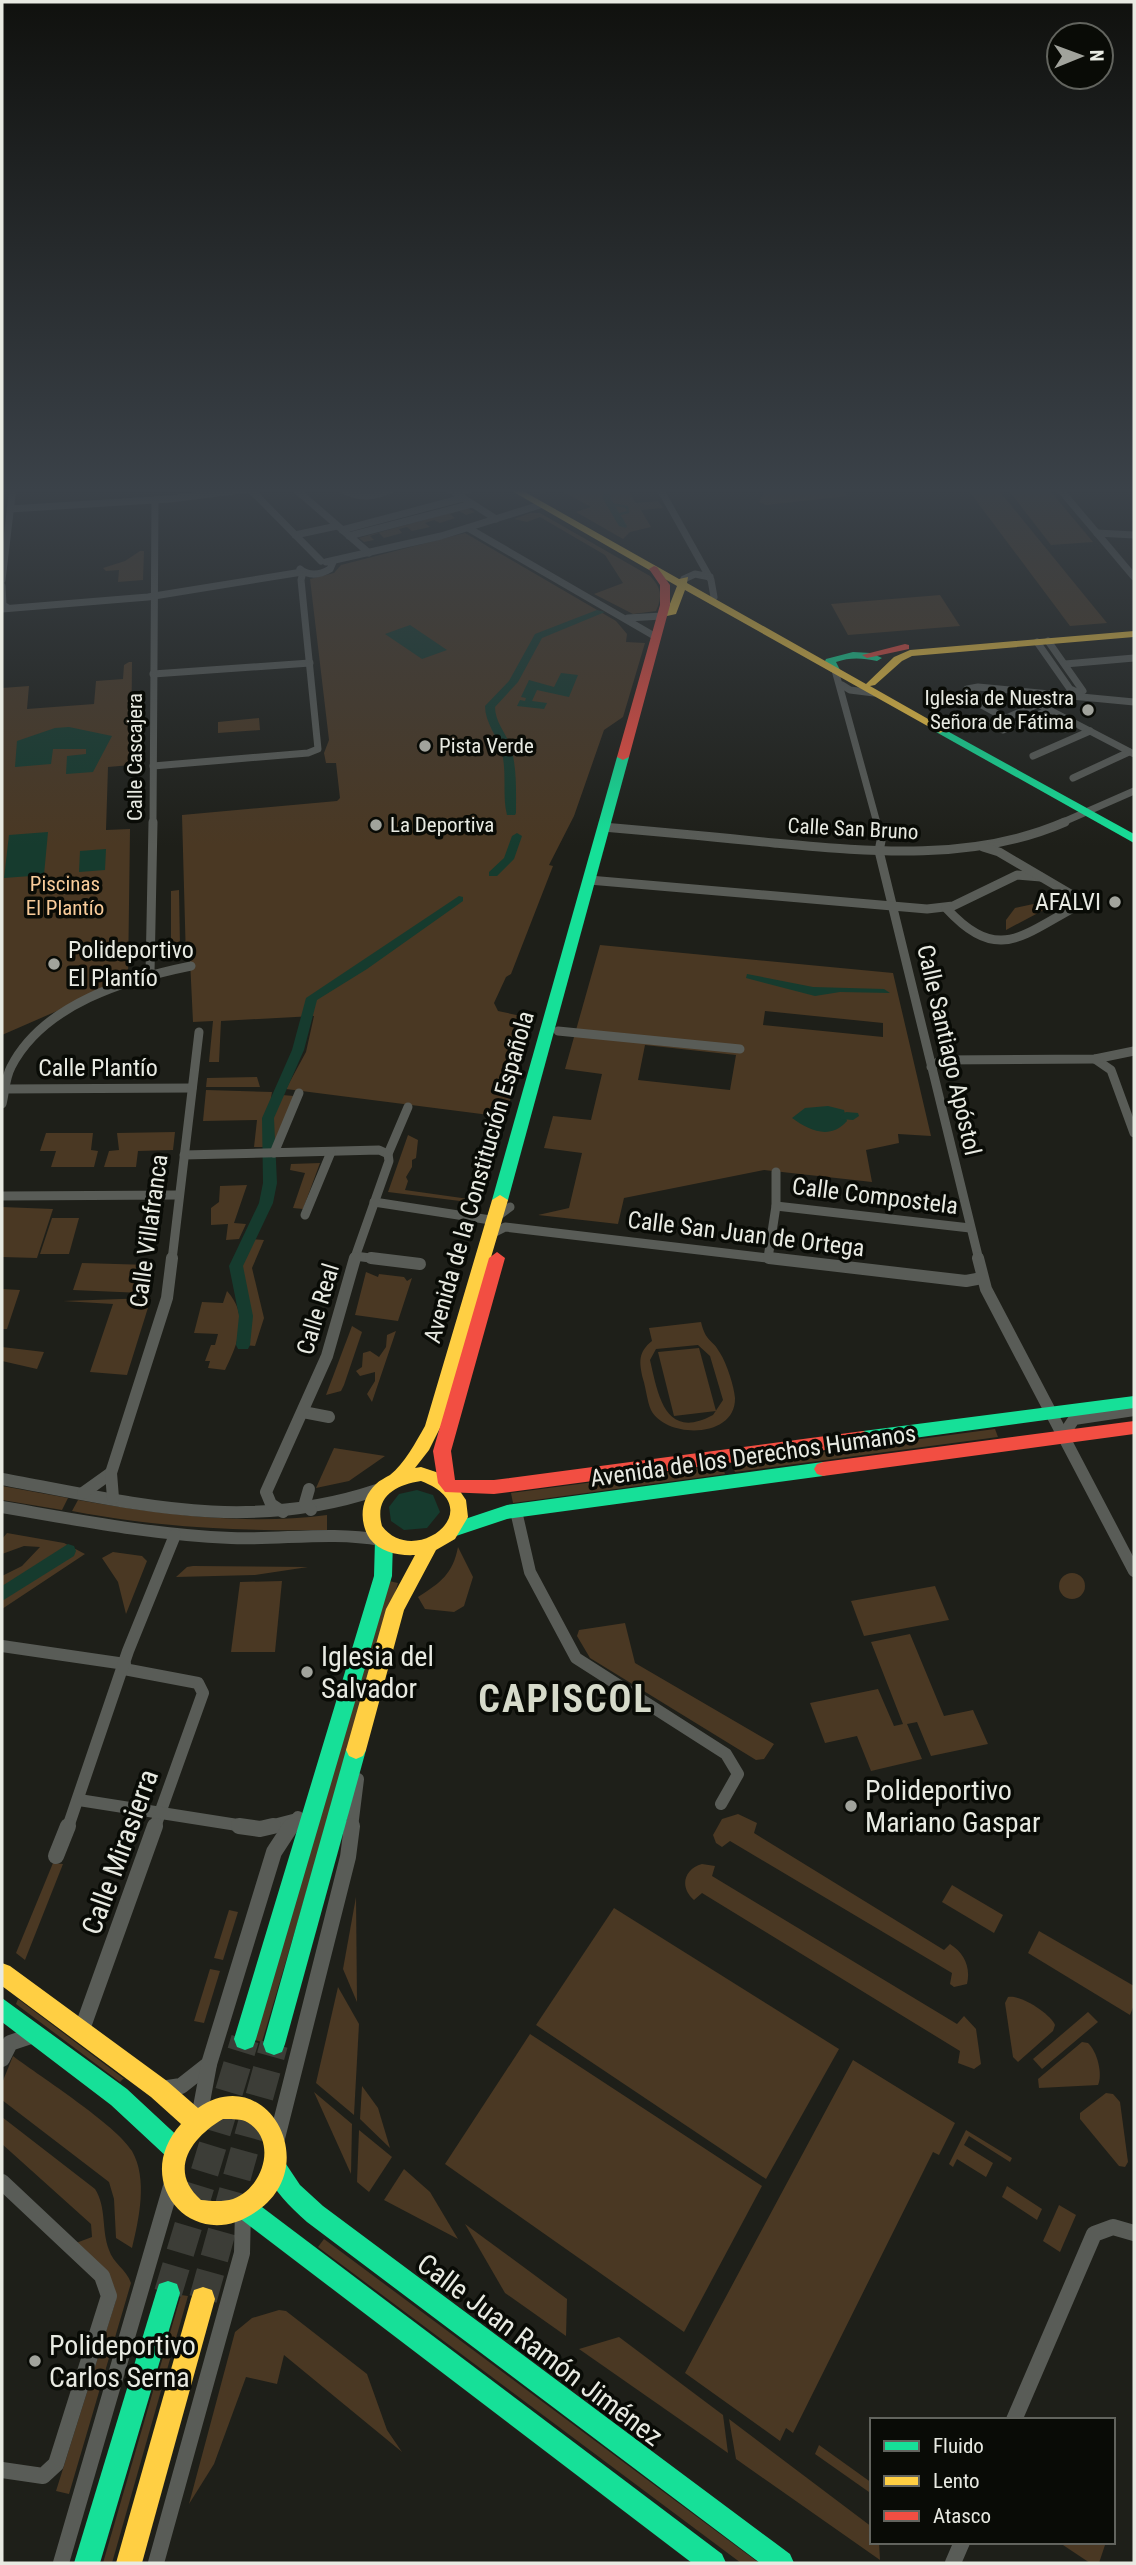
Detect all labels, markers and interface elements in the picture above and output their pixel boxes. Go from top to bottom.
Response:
north arrow [1045,21,1115,91]
text: N [1085,50,1108,62]
place label: Iglesia de Nuestra Señora de Fátima [925,686,1074,734]
street label: Calle Cascajera [123,693,147,821]
marker: Iglesia de Nuestra Señora de Fátima [1080,702,1096,718]
place label: Pista Verde [439,734,534,758]
marker: Pista Verde [417,738,433,754]
place label: La Deportiva [390,813,494,837]
street label: Calle San Bruno [787,814,919,844]
marker: La Deportiva [368,817,384,833]
park label: Piscinas El Plantío [26,872,104,920]
place label: AFALVI [1035,888,1101,916]
marker: AFALVI [1107,894,1123,910]
place label: Polideportivo El Plantío [68,936,194,992]
street label: Calle Santiago Apóstol [911,942,987,1158]
marker: Polideportivo El Plantío [46,956,62,972]
street label: Avenida de la Constitución Española [418,1008,540,1346]
street label: Calle Plantío [38,1054,158,1082]
street label: Calle Villafranca [124,1153,174,1309]
street label: Calle Compostela [791,1172,959,1220]
street label: Calle San Juan de Ortega [626,1206,866,1262]
street label: Calle Real [291,1260,345,1358]
street label: Avenida de los Derechos Humanos [588,1419,918,1493]
place label: Iglesia del Salvador [321,1640,434,1705]
marker: Iglesia del Salvador [299,1664,315,1680]
district label: CAPISCOL [478,1677,654,1721]
street label: Calle Mirasierra [75,1765,165,1939]
place label: Polideportivo Mariano Gaspar [865,1774,1040,1839]
marker: Polideportivo Mariano Gaspar [843,1798,859,1814]
street label: Calle Juan Ramón Jiménez [411,2247,669,2453]
place label: Polideportivo Carlos Serna [49,2329,196,2394]
marker: Polideportivo Carlos Serna [27,2353,43,2369]
legend [870,2418,1115,2544]
text: Fluido [933,2434,984,2458]
text: Lento [933,2469,980,2493]
text: Atasco [933,2504,991,2528]

